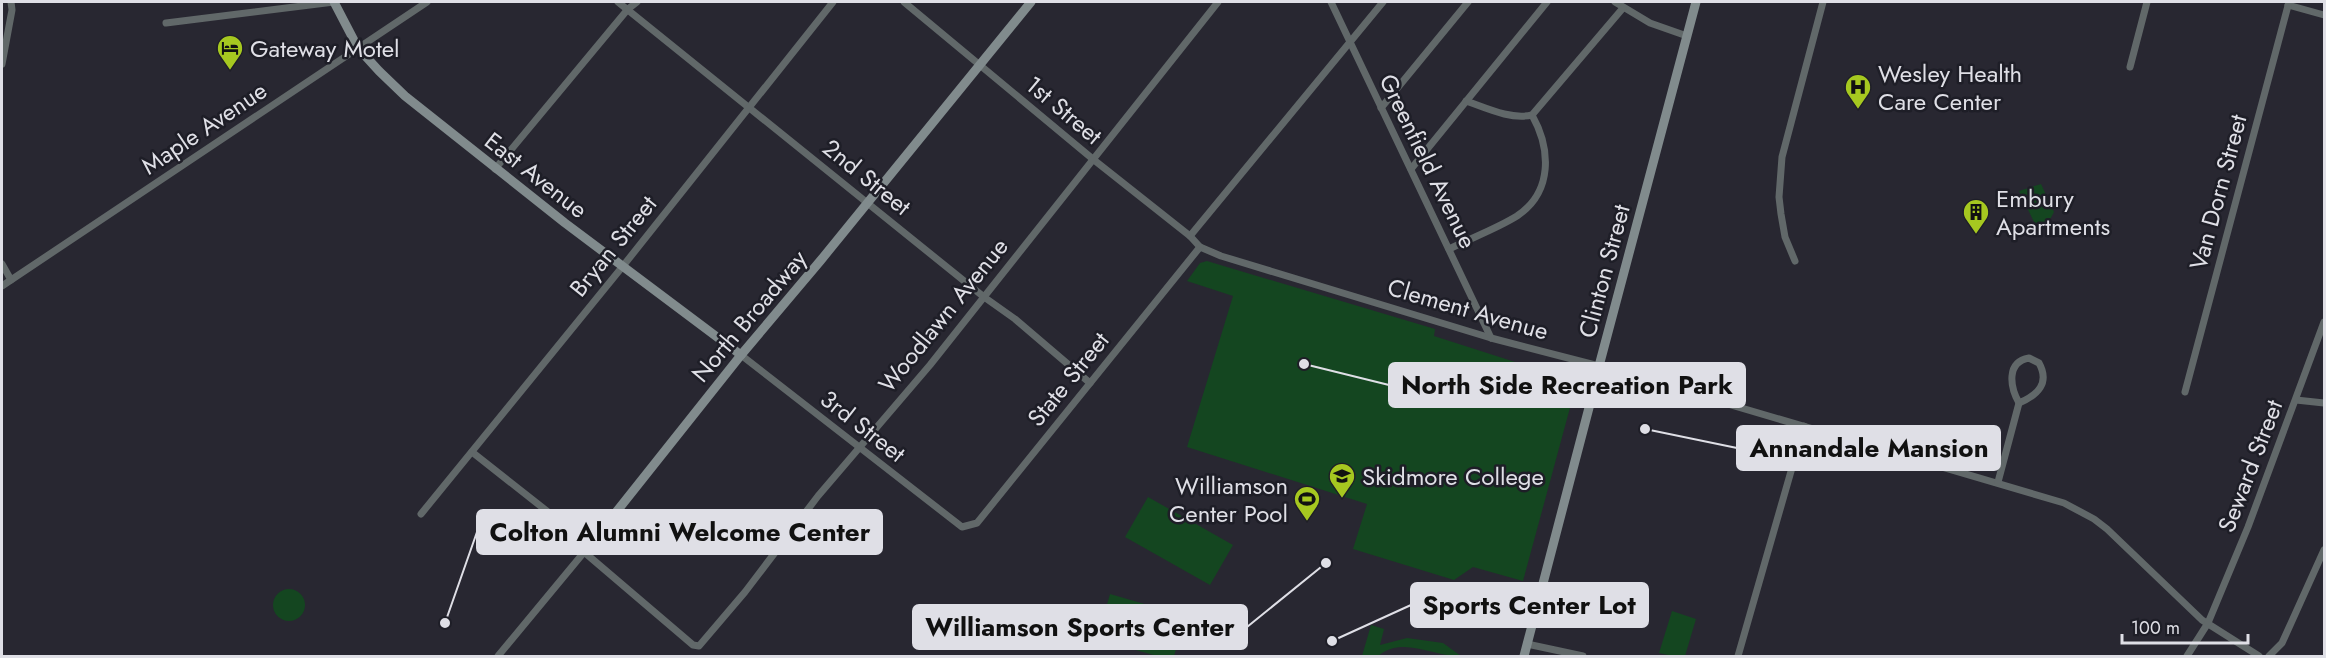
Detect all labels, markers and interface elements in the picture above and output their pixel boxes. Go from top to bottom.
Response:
place label: Gateway Motel [250,31,400,66]
hotel icon: Gateway Motel [215,33,245,71]
place label: Wesley Health Care Center [1878,56,2022,119]
street label: 1st Street [1018,67,1110,153]
street label: Greenfield Avenue [1371,68,1485,254]
hospital icon: Wesley Health Care Center [1843,72,1873,110]
street label: Maple Avenue [134,73,274,183]
street label: Van Dorn Street [2180,110,2256,274]
street label: East Avenue [477,124,595,226]
street label: 2nd Street [815,131,919,224]
place label: Embury Apartments [1996,181,2110,244]
street label: Bryan Street [561,188,665,304]
building icon: Embury Apartments [1961,197,1991,235]
street label: Clinton Street [1569,200,1639,342]
street label: Woodlawn Avenue [870,230,1016,400]
street label: North Broadway [683,242,815,390]
street label: Clement Avenue [1384,269,1552,349]
street label: State Street [1019,324,1117,434]
callout: North Side Recreation Park [1389,363,1745,407]
text: North Side Recreation Park [1401,366,1733,404]
street label: 3rd Street [813,382,913,471]
street label: Seward Street [2209,394,2291,537]
callout: Annandale Mansion [1737,426,2000,470]
text: Annandale Mansion [1748,429,1989,467]
place label: Skidmore College [1362,459,1544,494]
school or university icon: Skidmore College [1327,461,1357,499]
place label: Williamson Center Pool [1169,468,1288,531]
sports icon: Williamson Center Pool [1292,484,1322,522]
callout: Colton Alumni Welcome Center [477,510,882,554]
text: Colton Alumni Welcome Center [490,513,871,551]
callout: Sports Center Lot [1411,583,1648,627]
text: Sports Center Lot [1422,586,1636,624]
callout: Williamson Sports Center [913,605,1247,649]
scale bar [2122,607,2248,645]
text: Williamson Sports Center [925,608,1235,646]
text: 100 m [2131,615,2180,641]

